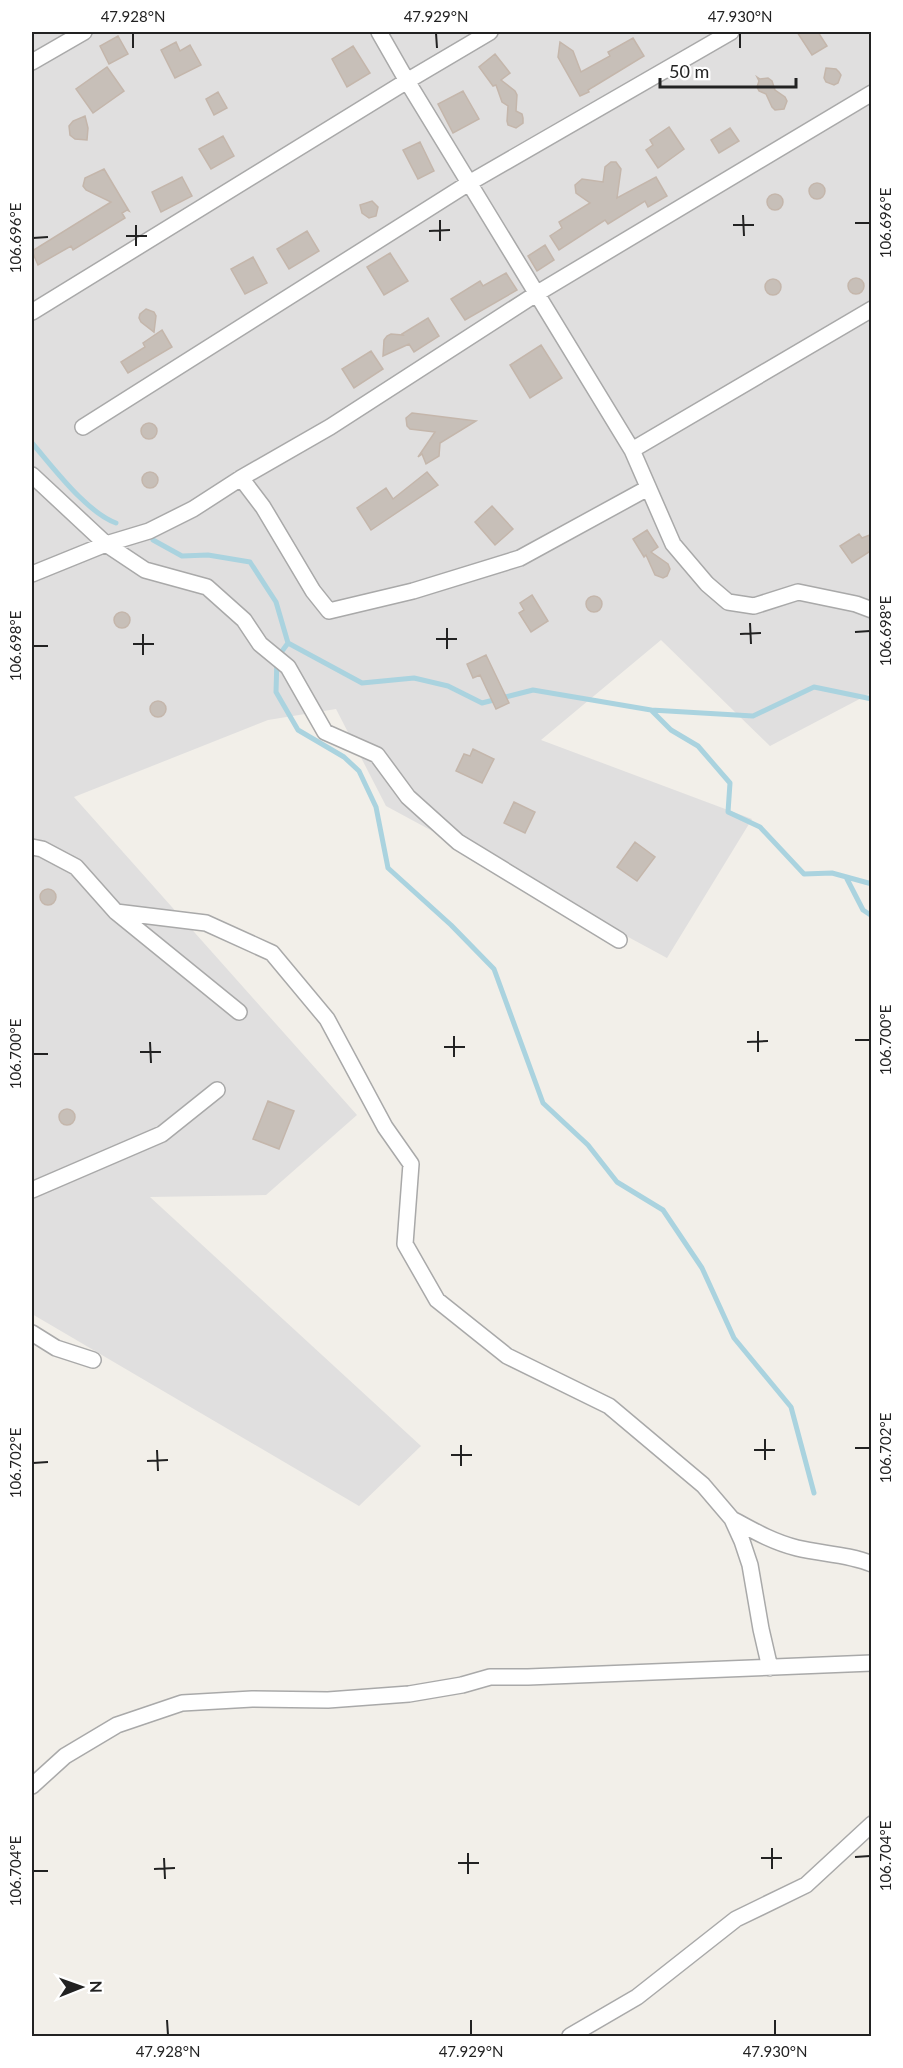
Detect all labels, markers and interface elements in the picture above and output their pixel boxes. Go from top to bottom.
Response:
text: 47.928°N [101,7,165,25]
text: 47.929°N [404,7,468,25]
text: 47.930°N [708,7,772,25]
scale bar [660,51,796,89]
text: 50 m [669,60,709,82]
text: 106.696°E [876,188,894,258]
text: 106.696°E [6,203,24,273]
text: 106.698°E [876,596,894,666]
text: 106.698°E [6,611,24,681]
text: 106.700°E [876,1005,894,1075]
text: 106.700°E [6,1019,24,1089]
text: 106.702°E [876,1413,894,1483]
text: 106.702°E [6,1428,24,1498]
text: 106.704°E [876,1821,894,1891]
text: 106.704°E [6,1836,24,1906]
north arrow [51,1957,111,2017]
text: N [87,1980,106,1993]
text: 47.928°N [136,2042,200,2060]
text: 47.929°N [439,2042,503,2060]
text: 47.930°N [743,2042,807,2060]

